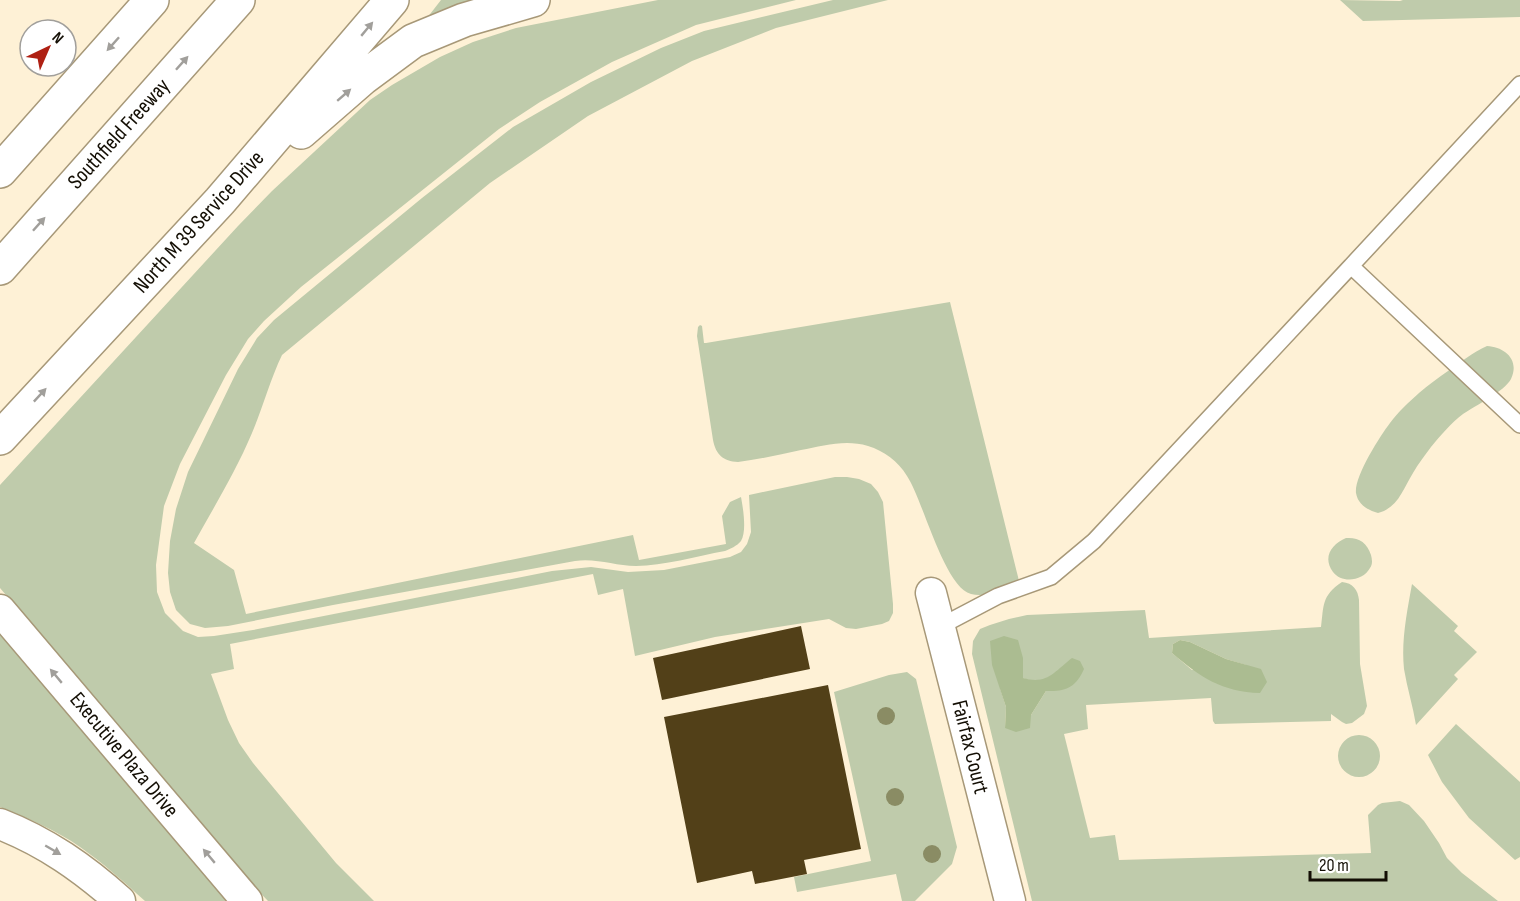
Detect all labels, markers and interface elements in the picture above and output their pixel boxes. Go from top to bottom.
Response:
north arrow [18,18,78,78]
one-way arrow [360,22,373,37]
text: N [48,28,67,48]
one-way arrow [107,36,120,51]
one-way arrow [175,56,188,71]
street label: Southfield Freeway [62,73,176,195]
one-way arrow [336,88,352,101]
street label: North M 39 Service Drive [128,145,270,299]
one-way arrow [32,217,46,232]
one-way arrow [33,388,46,403]
one-way arrow [50,669,63,684]
street label: Executive Plaza Drive [64,687,184,823]
street label: Fairfax Court [945,697,995,797]
scale bar [1310,844,1386,882]
one-way arrow [44,845,61,855]
one-way arrow [203,848,216,864]
text: 20 m [1319,855,1349,876]

